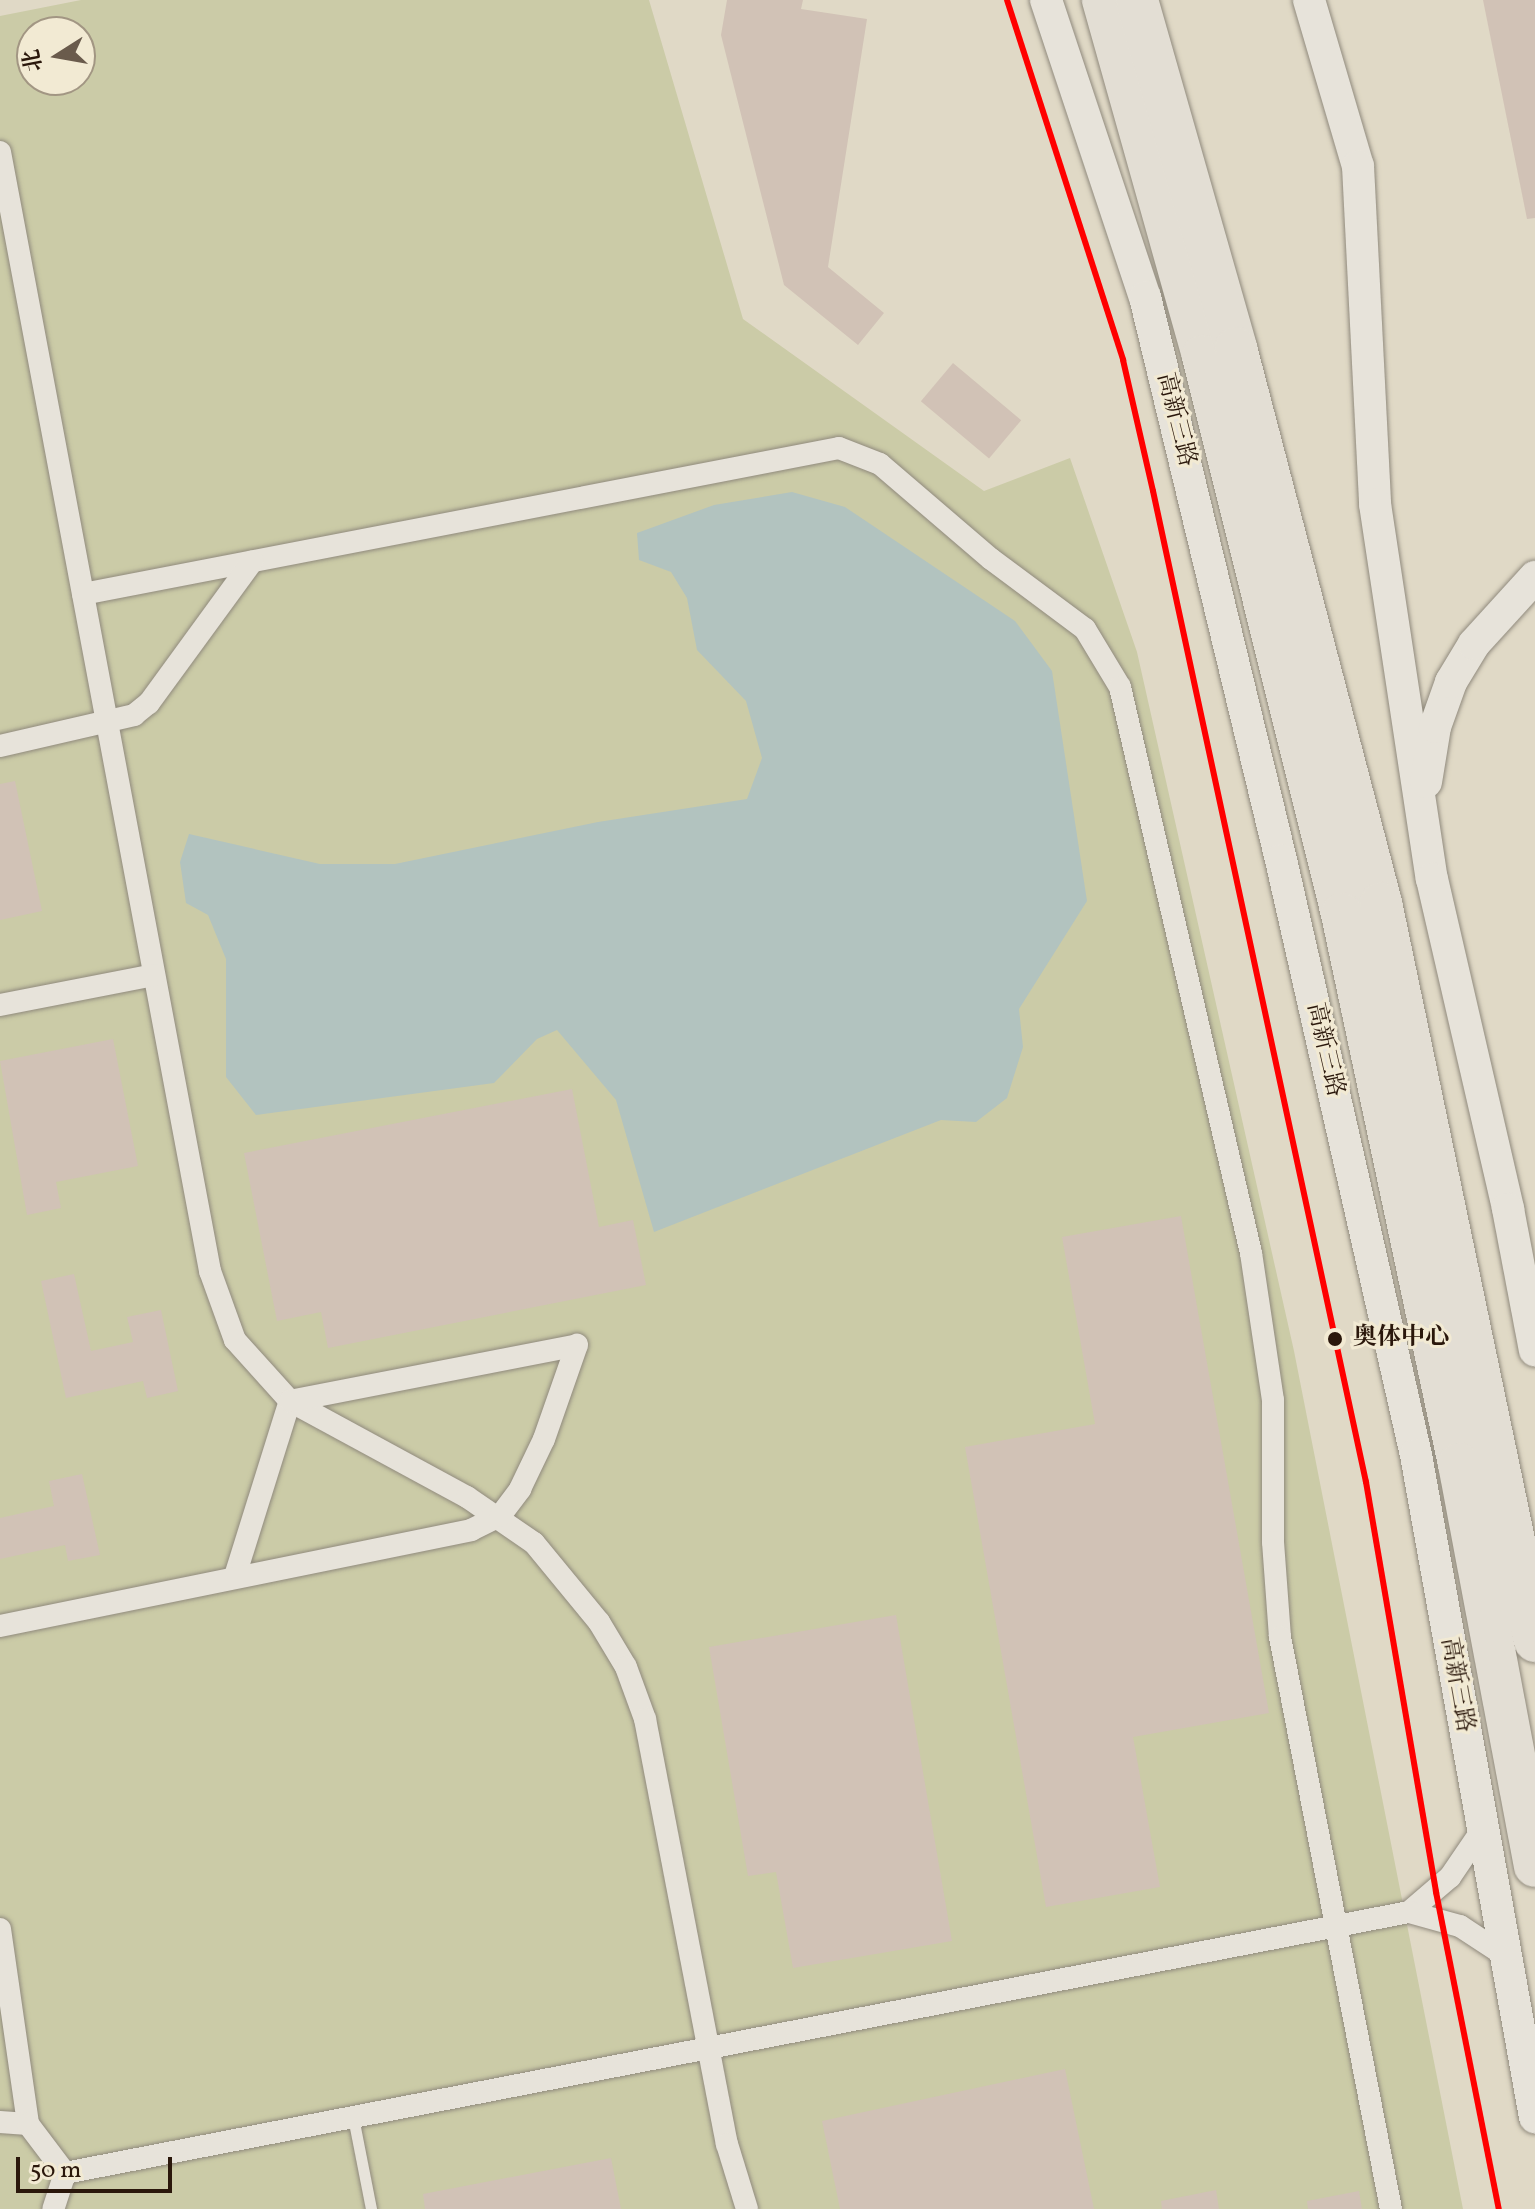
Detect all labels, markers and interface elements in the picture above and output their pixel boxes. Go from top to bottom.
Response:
north arrow [16,16,96,96]
text: 北 [17,47,51,74]
street label: 高新三路 [1149,370,1201,470]
street label: 高新三路 [1299,1000,1349,1100]
place label: 奥体中心 [1353,1325,1449,1353]
marker: 奥体中心 [1324,1328,1346,1350]
street label: 高新三路 [1433,1635,1479,1735]
scale bar [20,2141,176,2191]
text: 50 m [30,2154,82,2188]

